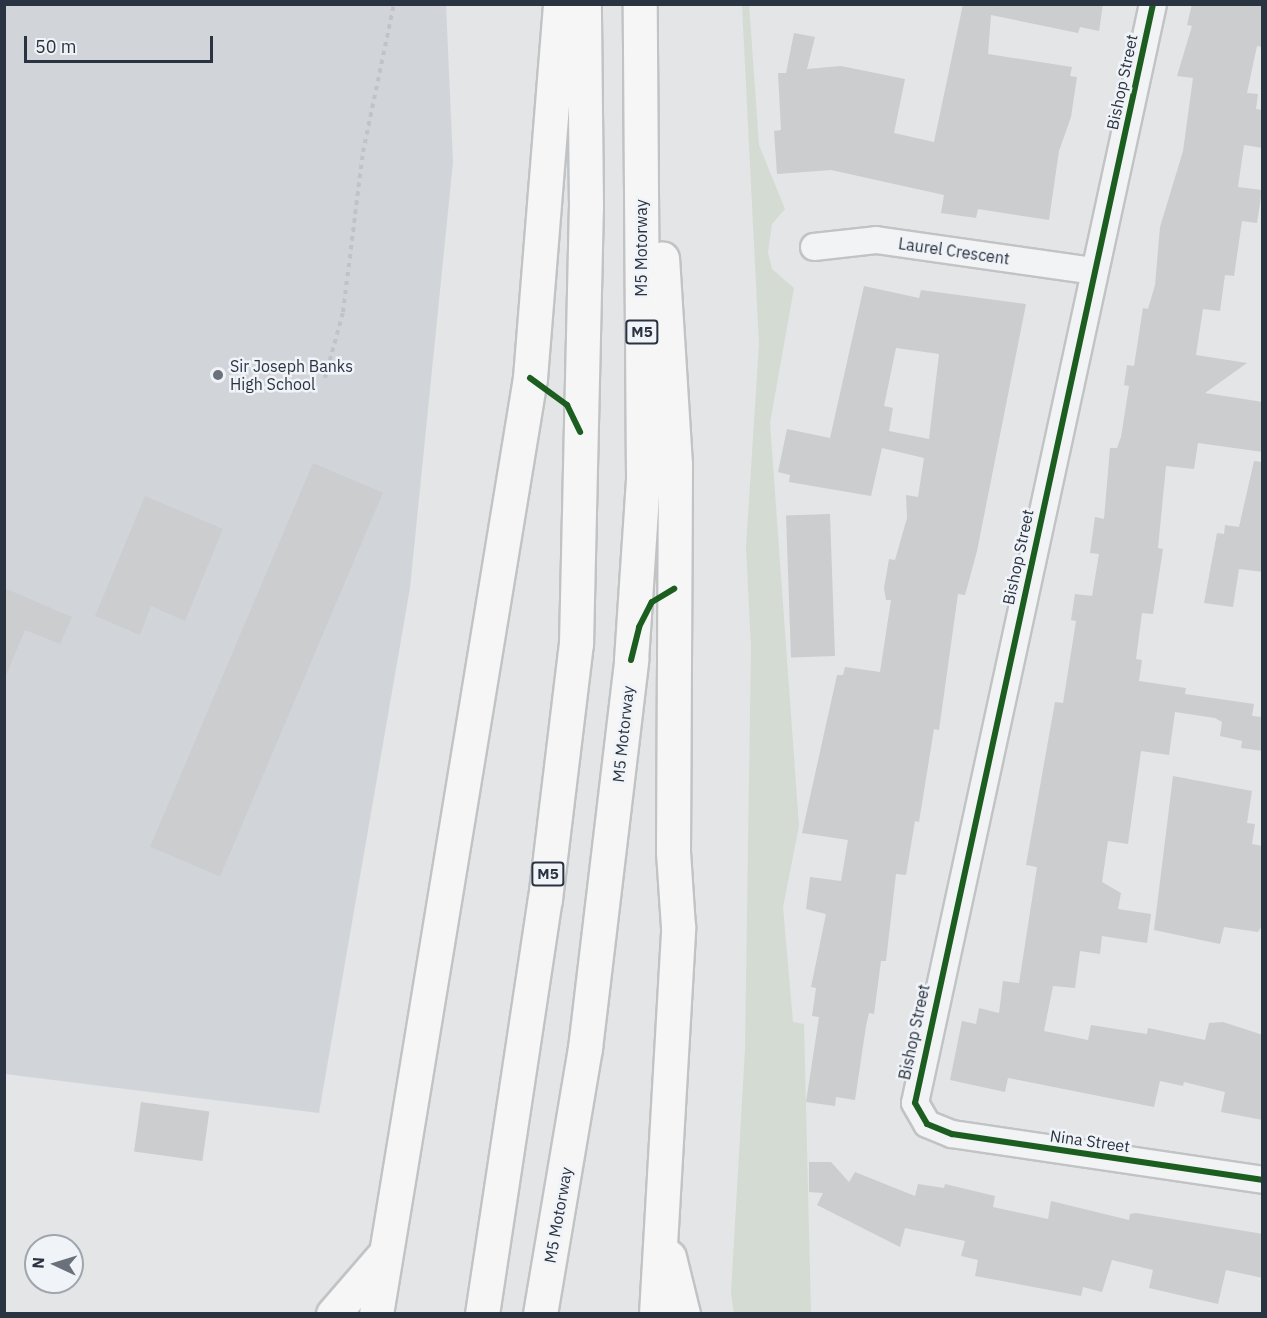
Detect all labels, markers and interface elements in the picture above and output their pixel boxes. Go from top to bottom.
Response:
scale bar [27,24,216,62]
street label: Bishop Street [1103,32,1141,132]
text: 50 m [35,35,77,58]
street label: M5 Motorway [631,199,651,297]
street label: Laurel Crescent [897,234,1011,268]
road number: M5 [624,320,660,344]
place label: Sir Joseph Banks High School [230,356,353,394]
marker: Sir Joseph Banks High School [211,368,225,382]
street label: Bishop Street [999,507,1037,607]
street label: M5 Motorway [608,685,638,783]
road number: M5 [530,862,566,886]
street label: Bishop Street [895,982,933,1082]
street label: Nina Street [1049,1126,1131,1156]
street label: M5 Motorway [540,1165,576,1265]
north arrow [24,1234,84,1294]
text: N [28,1256,48,1269]

